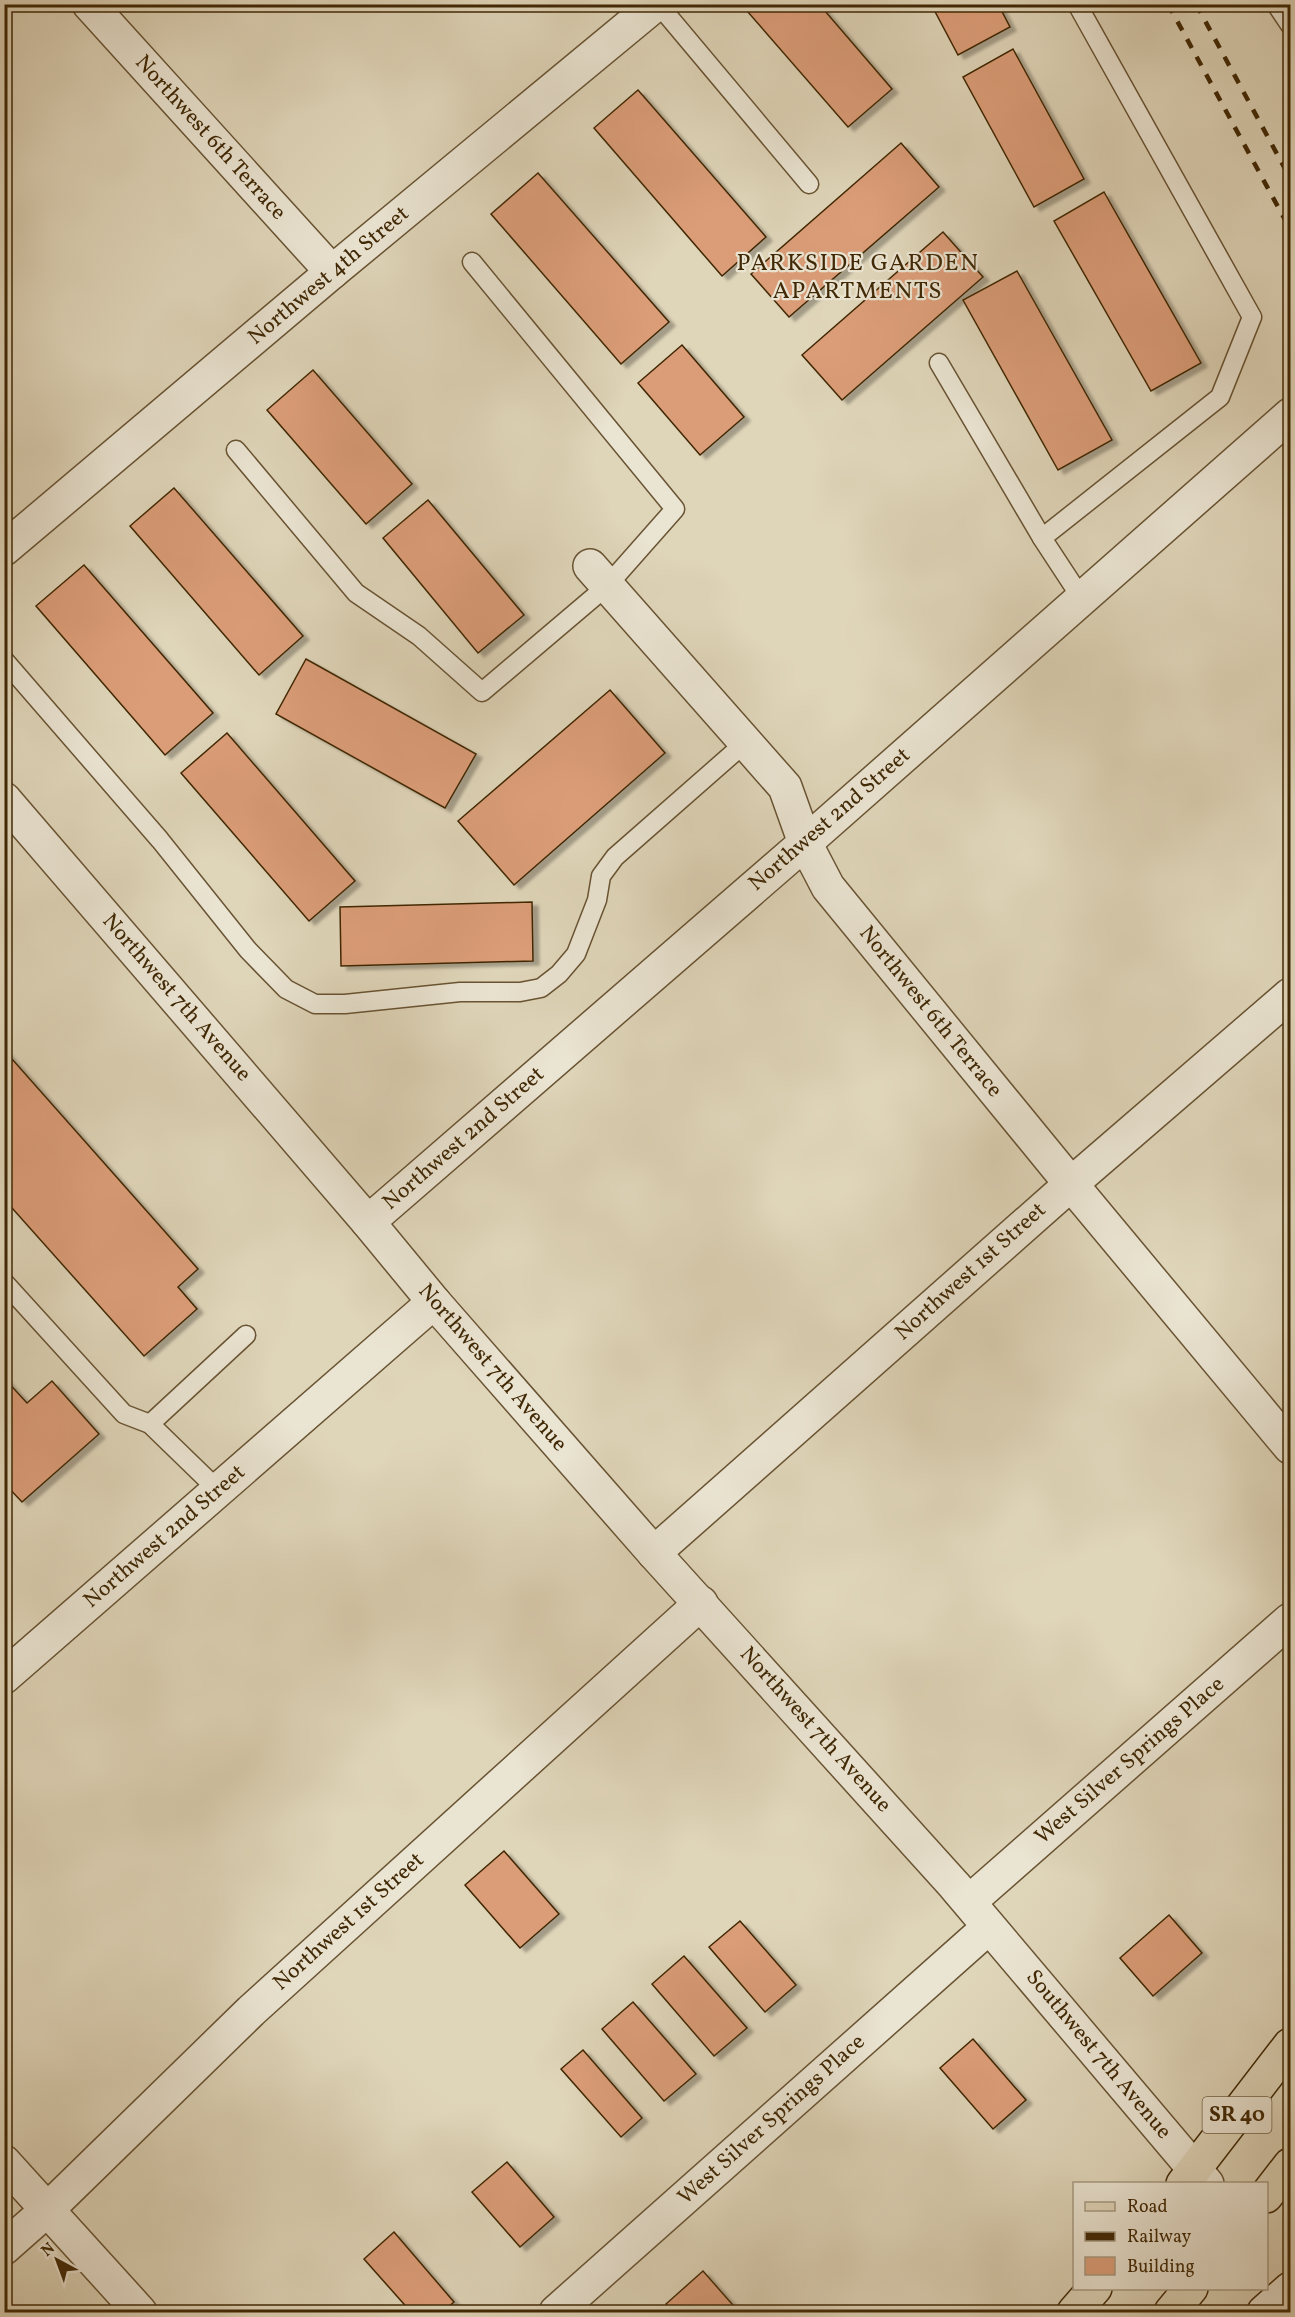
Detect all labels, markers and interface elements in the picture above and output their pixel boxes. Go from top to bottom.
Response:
street label: Northwest 6th Terrace [127,48,293,228]
street label: Northwest 4th Street [242,199,417,353]
district label: PARKSIDE GARDEN APARTMENTS [736,247,980,309]
street label: Northwest 2nd Street [742,741,918,899]
street label: Northwest 7th Avenue [94,907,258,1089]
street label: Northwest 6th Terrace [851,919,1009,1105]
street label: Northwest 2nd Street [376,1060,552,1218]
street label: Northwest 1st Street [889,1195,1054,1348]
street label: Northwest 7th Avenue [410,1277,574,1459]
street label: Northwest 2nd Street [77,1458,253,1616]
street label: Northwest 7th Avenue [732,1640,898,1820]
street label: West Silver Springs Place [1028,1670,1232,1852]
street label: Northwest 1st Street [267,1845,432,1998]
street label: Southwest 7th Avenue [1018,1964,1178,2146]
street label: West Silver Springs Place [672,2027,872,2213]
road number: SR 40 [1202,2097,1272,2133]
legend [1073,2182,1268,2290]
text: Road [1127,2195,1168,2220]
text: Railway [1127,2225,1191,2250]
north arrow [27,2230,87,2290]
text: N [37,2238,60,2262]
text: Building [1127,2255,1195,2280]

